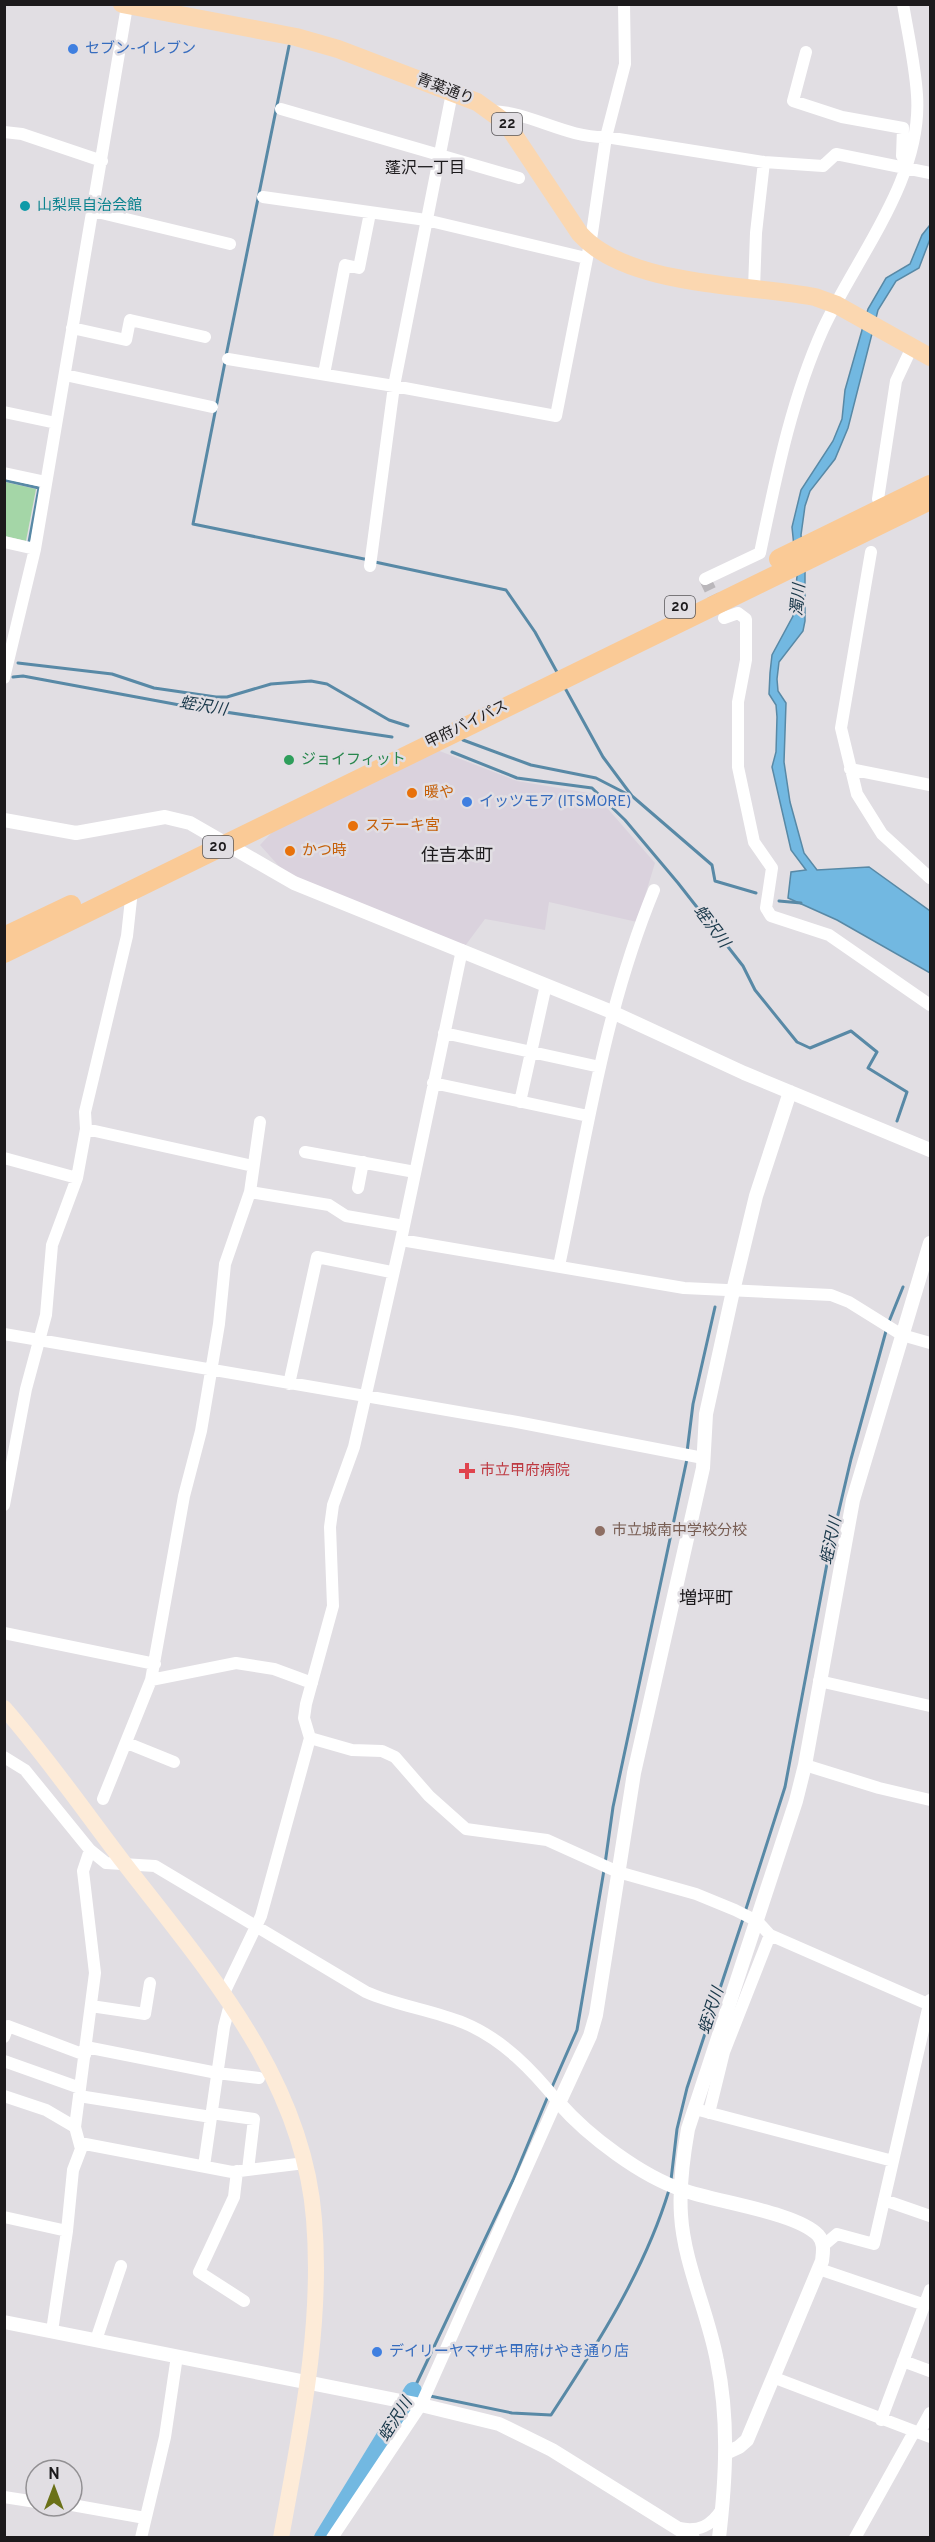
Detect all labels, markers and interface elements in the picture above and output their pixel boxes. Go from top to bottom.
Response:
place label: セブン-イレブン [85,40,196,59]
marker: セブン-イレブン [66,42,80,56]
street label: 青葉通り [414,70,476,110]
road number: 22 [492,113,522,135]
district label: 蓬沢一丁目 [385,159,465,179]
place label: 山梨県自治会館 [37,197,142,216]
marker: 山梨県自治会館 [18,199,32,213]
water label: 濁川 [788,581,811,617]
road number: 20 [665,596,695,618]
water label: 蛭沢川 [178,693,230,721]
street label: 甲府バイパス [423,697,511,753]
place label: ジョイフィット [301,751,406,770]
marker: ジョイフィット [282,753,296,767]
place label: 暖や [424,784,454,803]
marker: 暖や [405,786,419,800]
place label: イッツモア (ITSMORE) [479,793,631,812]
marker: イッツモア (ITSMORE) [460,795,474,809]
place label: ステーキ宮 [365,817,440,836]
marker: ステーキ宮 [346,819,360,833]
road number: 20 [203,836,233,858]
place label: かつ時 [302,842,347,861]
marker: かつ時 [283,844,297,858]
district label: 住吉本町 [421,845,493,868]
water label: 蛭沢川 [689,902,735,954]
marker: 市立甲府病院 [458,1462,476,1480]
place label: 市立甲府病院 [480,1462,570,1481]
water label: 蛭沢川 [817,1513,847,1567]
place label: 市立城南中学校分校 [612,1522,747,1541]
marker: 市立城南中学校分校 [593,1524,607,1538]
district label: 増坪町 [679,1588,733,1611]
water label: 蛭沢川 [695,1983,730,2037]
place label: デイリーヤマザキ甲府けやき通り店 [389,2343,629,2362]
marker: デイリーヤマザキ甲府けやき通り店 [370,2345,384,2359]
water label: 蛭沢川 [375,2393,418,2446]
north arrow [24,2458,84,2518]
text: N [48,2465,60,2485]

